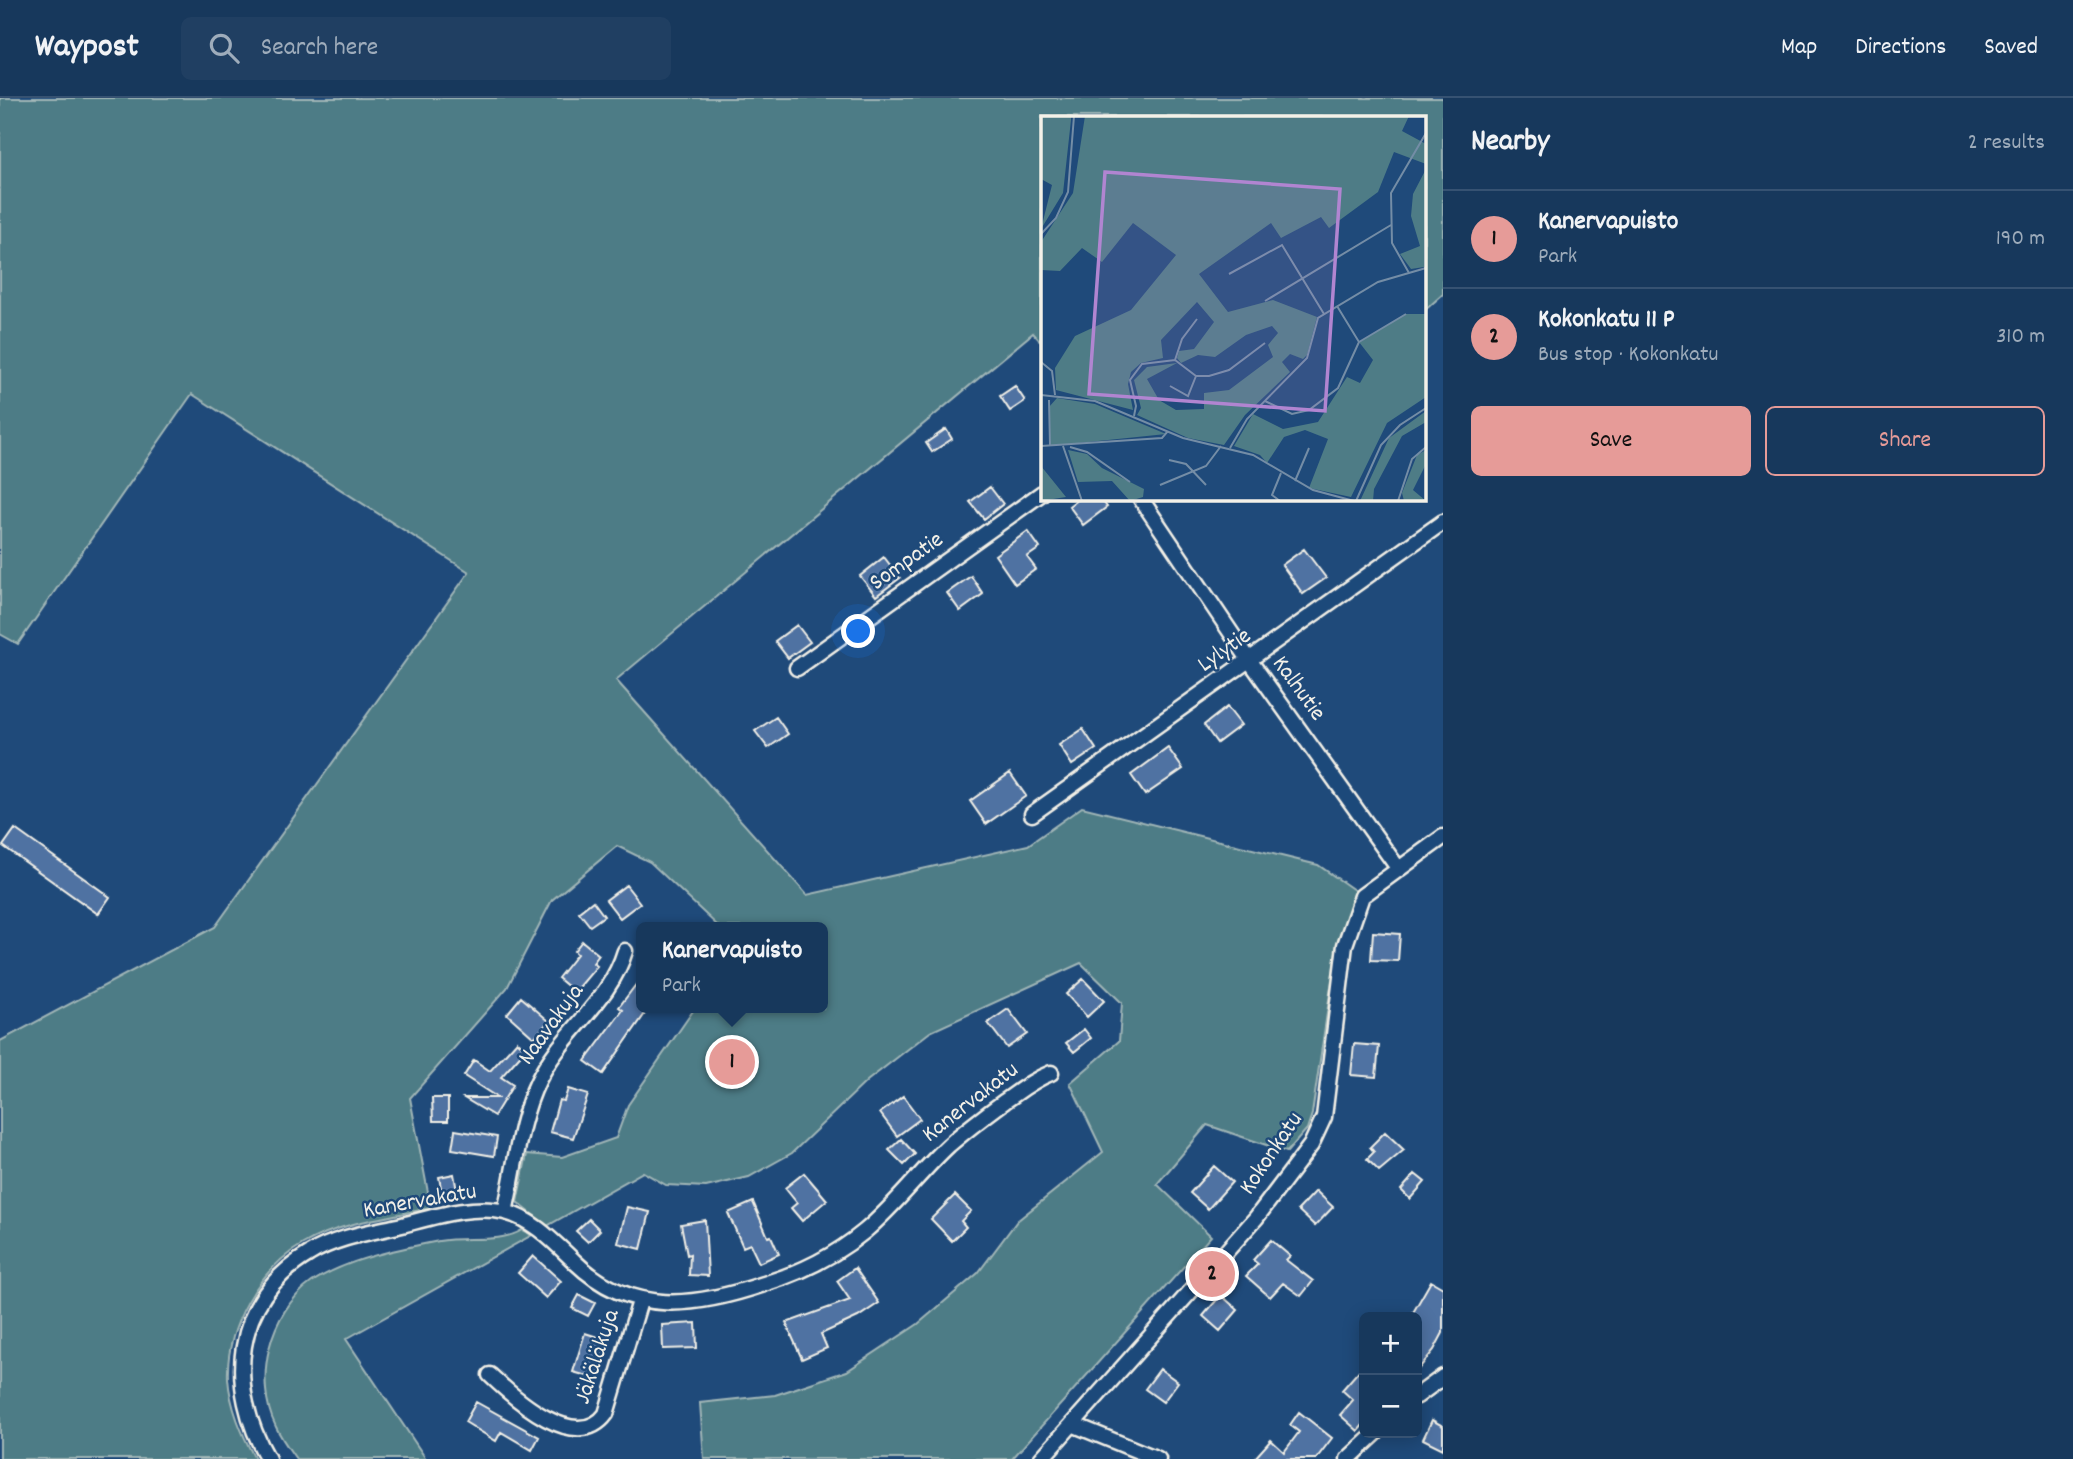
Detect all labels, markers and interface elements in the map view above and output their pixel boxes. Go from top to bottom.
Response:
search box [181,17,671,80]
text: Waypost [35,25,139,72]
icon: search [205,29,243,67]
text: Search here [261,30,378,67]
text: Map [1781,31,1817,65]
text: Directions [1855,31,1946,65]
text: Saved [1984,31,2038,65]
inset map [1041,116,1426,500]
text: Nearby [1471,122,1549,165]
text: 2 results [1968,127,2045,160]
text: Kanervapuisto [1538,204,1678,241]
text: 1 [1491,223,1497,256]
text: 190 m [1996,223,2045,256]
text: Park [1538,241,1577,274]
text: Kokonkatu 11 P [1538,302,1675,339]
text: 2 [1489,321,1499,354]
text: 310 m [1996,321,2045,354]
text: Bus stop · Kokonkatu [1538,339,1718,372]
button: Save [1471,406,1751,476]
button: Share [1765,406,2045,476]
street label: Sompatie [863,524,951,600]
your location [841,614,875,648]
street label: Lylytie [1191,620,1259,682]
street label: Kalhutie [1263,649,1333,729]
popup [636,922,828,1013]
text: Kanervapuisto [662,933,802,970]
text: Park [662,970,701,1003]
street label: Naavakuja [511,977,594,1073]
pin: 1 [709,1036,755,1088]
street label: Kanervakatu [915,1054,1027,1152]
street label: Kokonkatu [1232,1106,1312,1202]
street label: Kanervakatu [361,1175,479,1229]
pin: 2 [1189,1248,1235,1300]
street label: Jäkäläkuja [567,1304,630,1409]
map controls [1359,1312,1422,1438]
button: + [1359,1312,1422,1375]
button: − [1359,1375,1422,1438]

